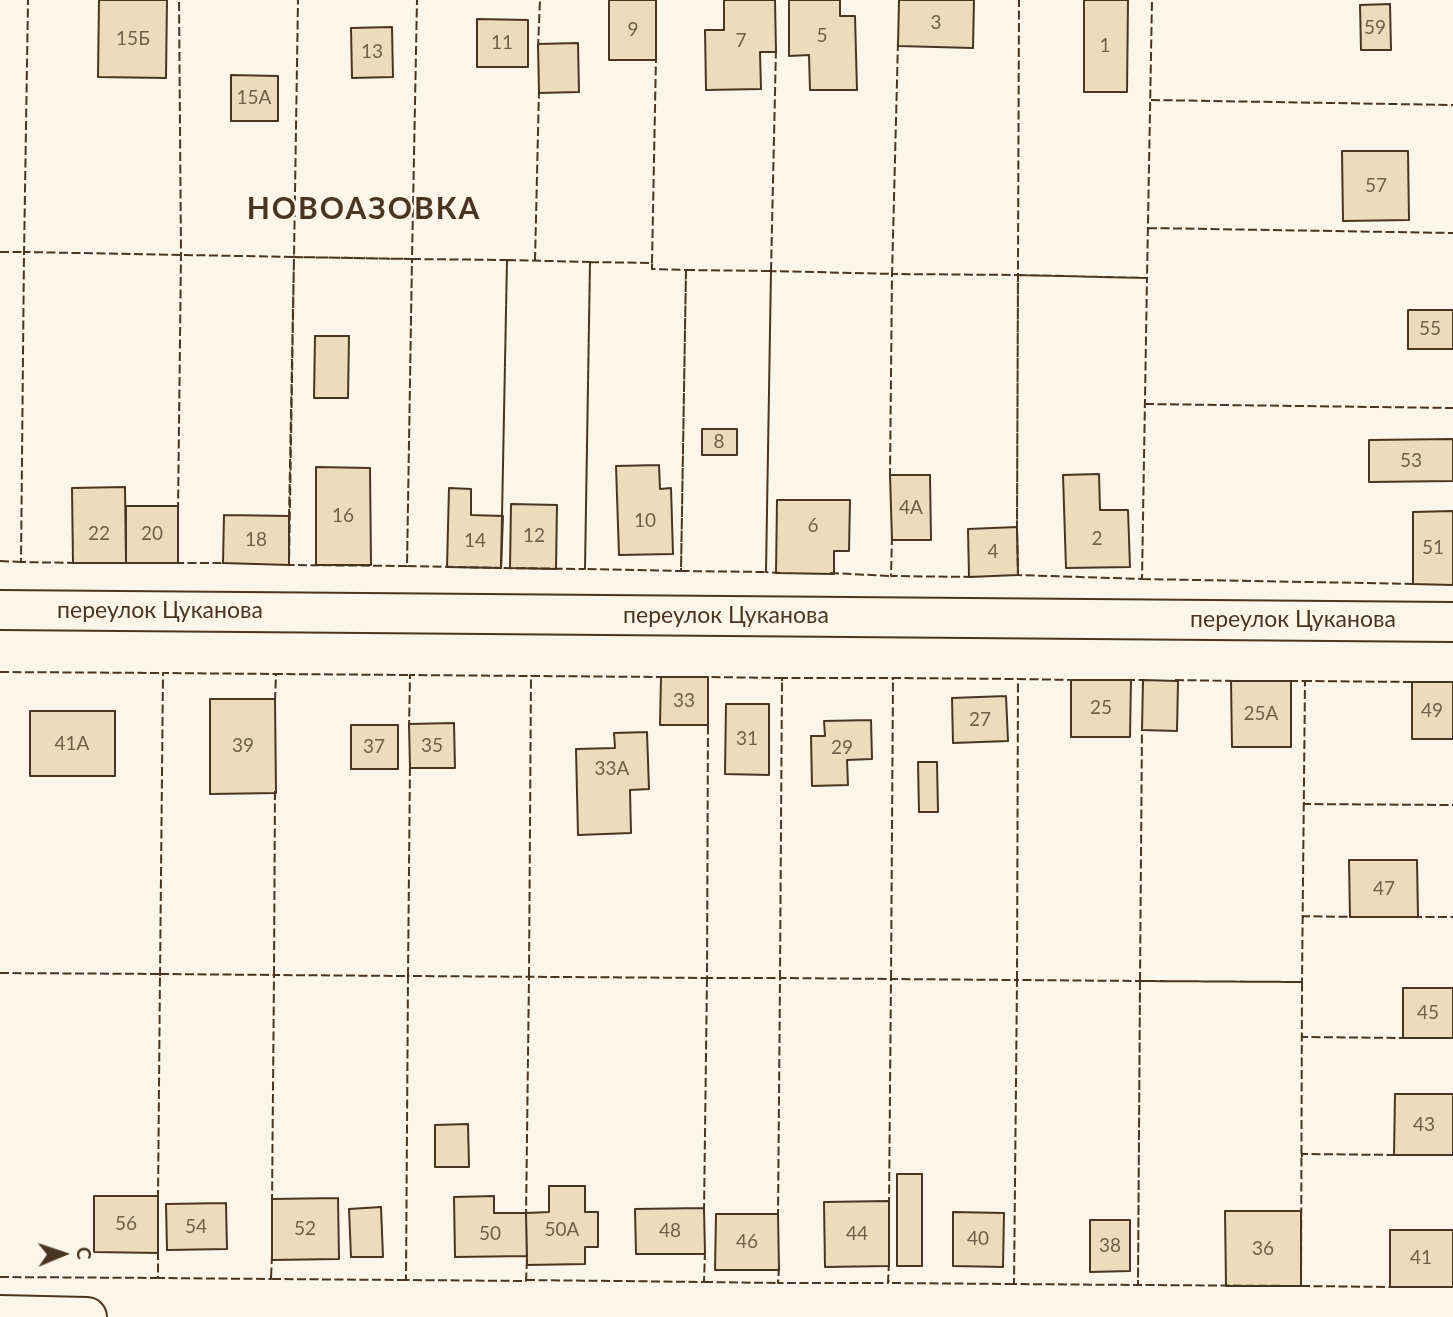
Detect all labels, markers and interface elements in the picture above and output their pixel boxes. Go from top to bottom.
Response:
house number: 3 [930,12,942,34]
house number: 59 [1364,17,1386,39]
house number: 9 [627,19,639,41]
house number: 5 [816,25,828,47]
house number: 15Б [116,28,150,50]
house number: 7 [735,30,747,52]
house number: 11 [491,32,513,54]
house number: 1 [1099,35,1111,57]
house number: 13 [361,41,383,63]
house number: 15А [237,87,271,109]
house number: 57 [1365,175,1387,197]
district label: НОВОАЗОВКА [248,191,480,227]
house number: 55 [1419,318,1441,340]
house number: 8 [713,431,725,453]
house number: 53 [1400,450,1422,472]
house number: 4А [899,497,923,519]
house number: 16 [332,505,354,527]
house number: 10 [634,510,656,532]
house number: 6 [807,515,819,537]
house number: 22 [88,523,110,545]
house number: 20 [141,523,163,545]
house number: 12 [523,525,545,547]
house number: 2 [1091,528,1103,550]
house number: 18 [245,529,267,551]
house number: 14 [464,530,486,552]
house number: 51 [1422,537,1444,559]
house number: 4 [987,541,999,563]
street label: переулок Цуканова [57,597,263,625]
street label: переулок Цуканова [623,602,829,630]
street label: переулок Цуканова [1190,606,1396,634]
house number: 33 [673,690,695,712]
house number: 25 [1090,697,1112,719]
house number: 49 [1421,700,1443,722]
house number: 25А [1244,703,1278,725]
house number: 27 [969,709,991,731]
house number: 31 [736,728,758,750]
house number: 41А [55,733,89,755]
house number: 39 [232,735,254,757]
house number: 35 [421,735,443,757]
house number: 37 [363,736,385,758]
house number: 29 [831,737,853,759]
house number: 33А [595,758,629,780]
house number: 47 [1373,878,1395,900]
house number: 45 [1417,1002,1439,1024]
house number: 43 [1413,1114,1435,1136]
house number: 56 [115,1213,137,1235]
house number: 54 [185,1216,207,1238]
house number: 52 [294,1218,316,1240]
north arrow [28,1219,98,1289]
house number: 50А [545,1219,579,1241]
house number: 48 [659,1220,681,1242]
house number: 50 [479,1223,501,1245]
house number: 44 [846,1223,868,1245]
house number: 40 [967,1228,989,1250]
house number: 46 [736,1231,758,1253]
house number: 38 [1099,1235,1121,1257]
house number: 36 [1252,1238,1274,1260]
text: С [73,1247,96,1260]
house number: 41 [1410,1247,1432,1269]

